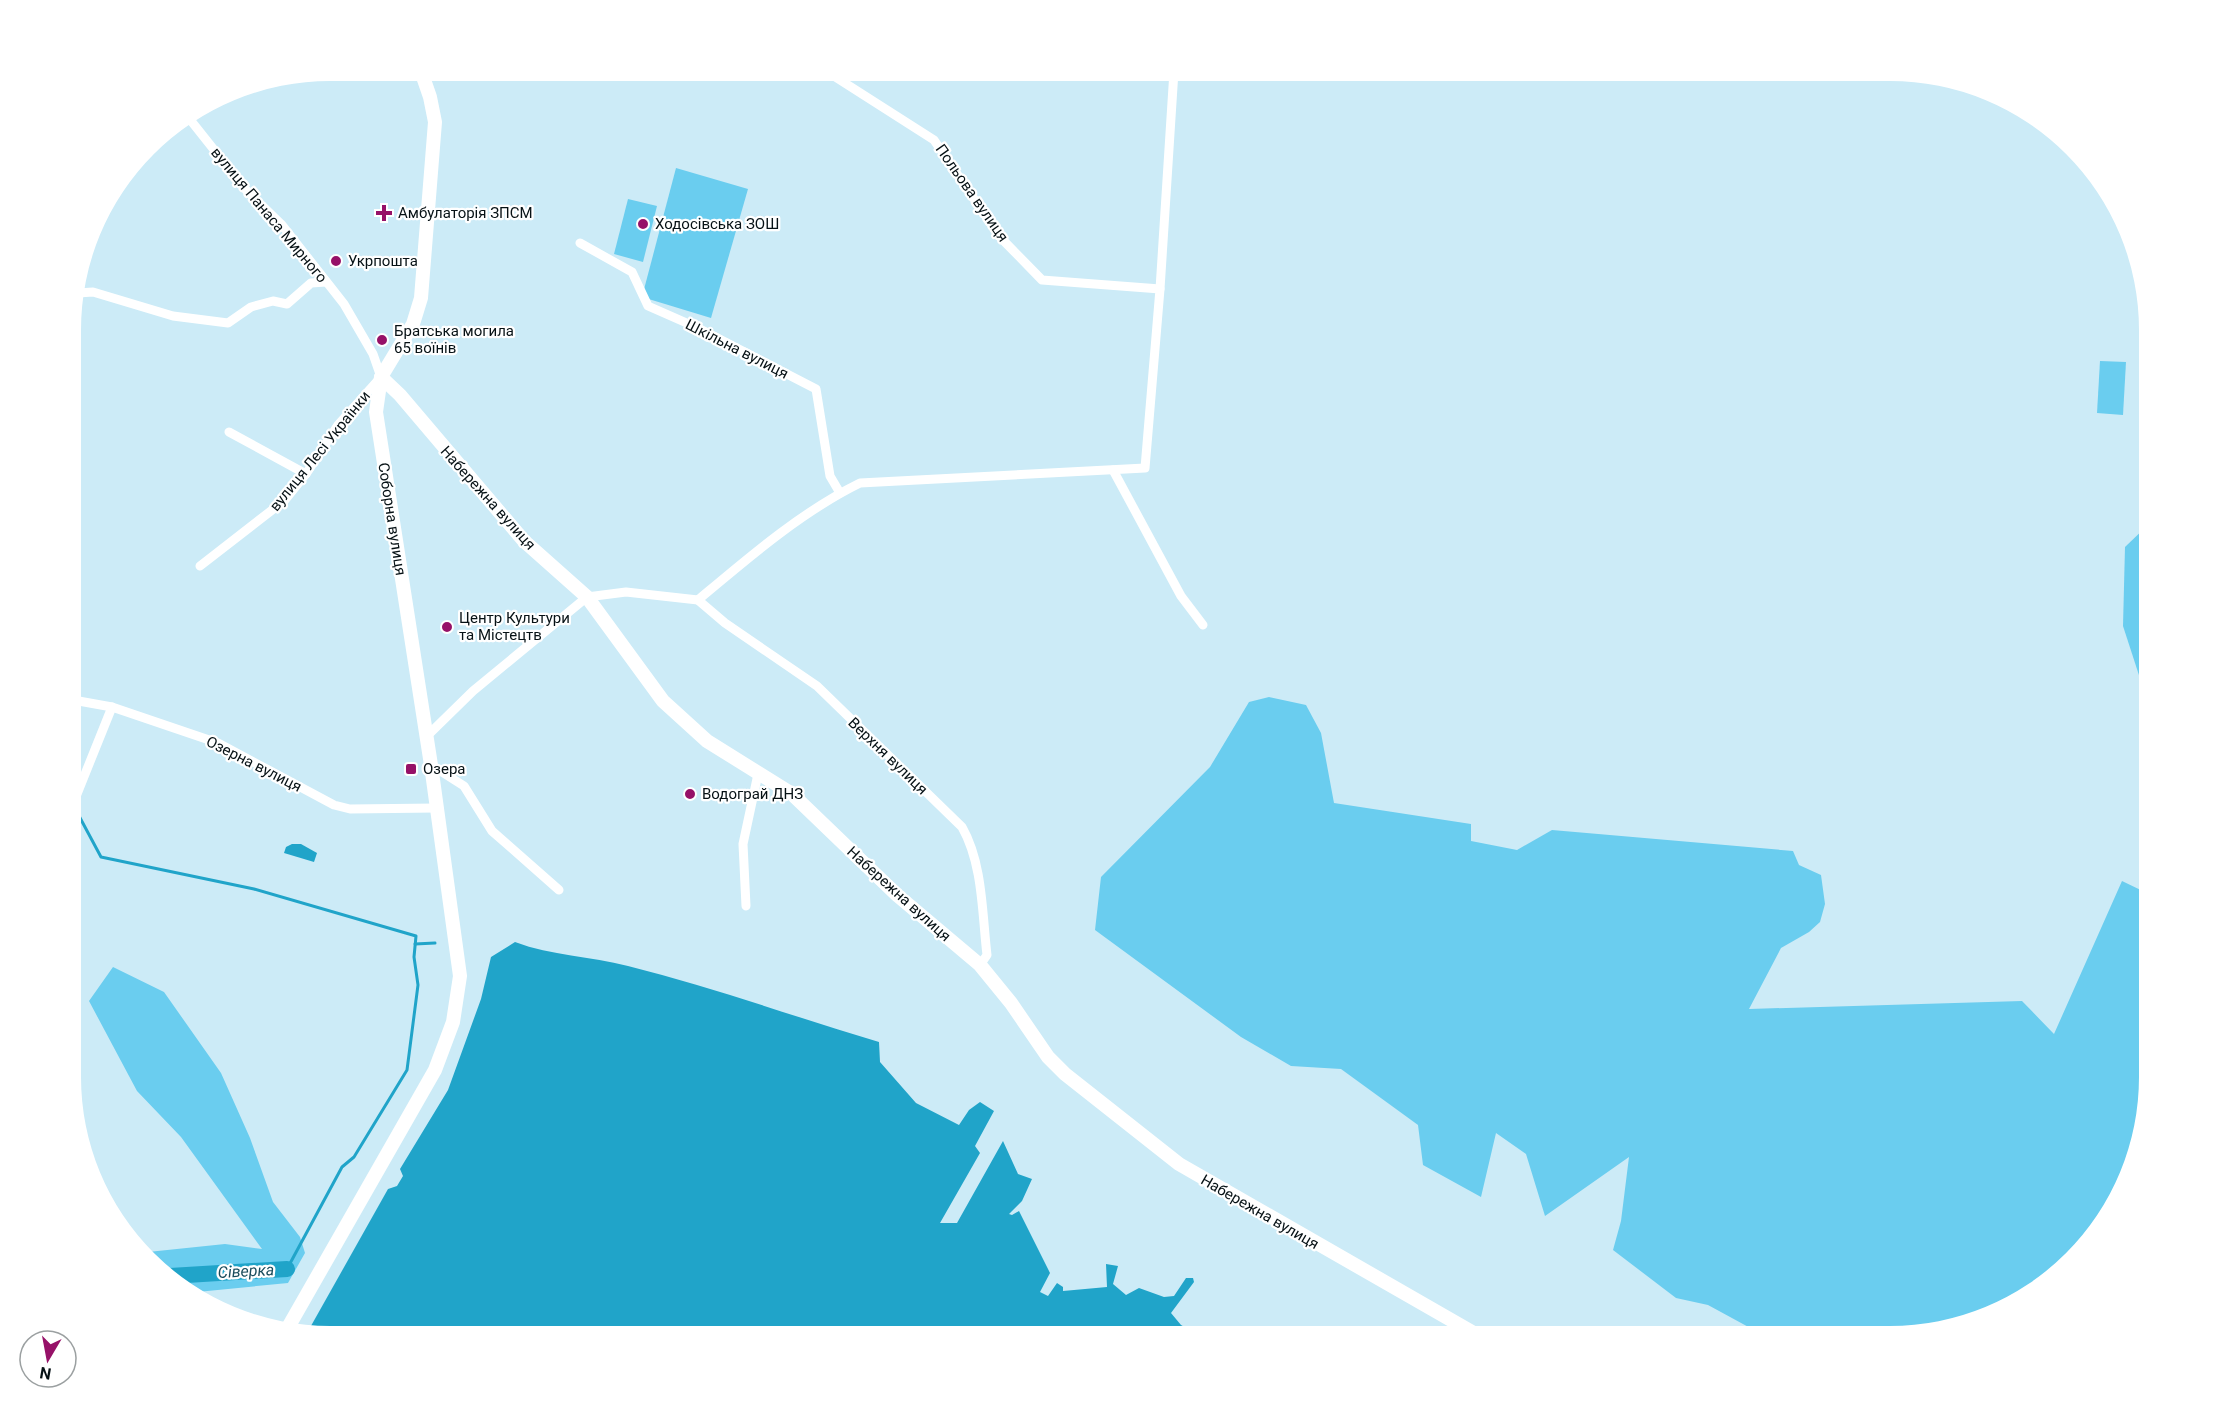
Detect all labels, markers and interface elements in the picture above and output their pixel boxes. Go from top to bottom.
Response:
street label: Польова вулиця [932,141,1012,245]
street label: вулиця Панаса Мирного [207,144,331,286]
marker: Амбулаторія ЗПСМ [375,204,393,222]
place label: Амбулаторія ЗПСМ [398,204,533,222]
place label: Ходосівська ЗОШ [655,215,779,233]
marker: Ходосівська ЗОШ [636,217,650,231]
place label: Укрпошта [348,252,418,270]
marker: Укрпошта [329,254,343,268]
street label: Шкільна вулиця [683,315,791,383]
place label: Братська могила 65 воїнів [394,322,514,357]
marker: Братська могила 65 воїнів [375,333,389,347]
street label: вулиця Лесі Українки [266,387,374,515]
street label: Набережна вулиця [437,442,539,554]
street label: Соборна вулиця [374,461,410,577]
place label: Центр Культури та Містецтв [459,609,570,644]
marker: Центр Культури та Містецтв [440,620,454,634]
street label: Верхня вулиця [845,714,931,798]
street label: Озерна вулиця [203,732,305,796]
place label: Озера [423,760,465,778]
marker: Озера [404,762,418,776]
place label: Водограй ДНЗ [702,785,803,803]
marker: Водограй ДНЗ [683,787,697,801]
street label: Набережна вулиця [843,843,955,945]
street label: Набережна вулиця [1198,1171,1322,1253]
water label: Сіверка [217,1260,275,1282]
north arrow [18,1329,78,1389]
text: N [38,1363,53,1384]

